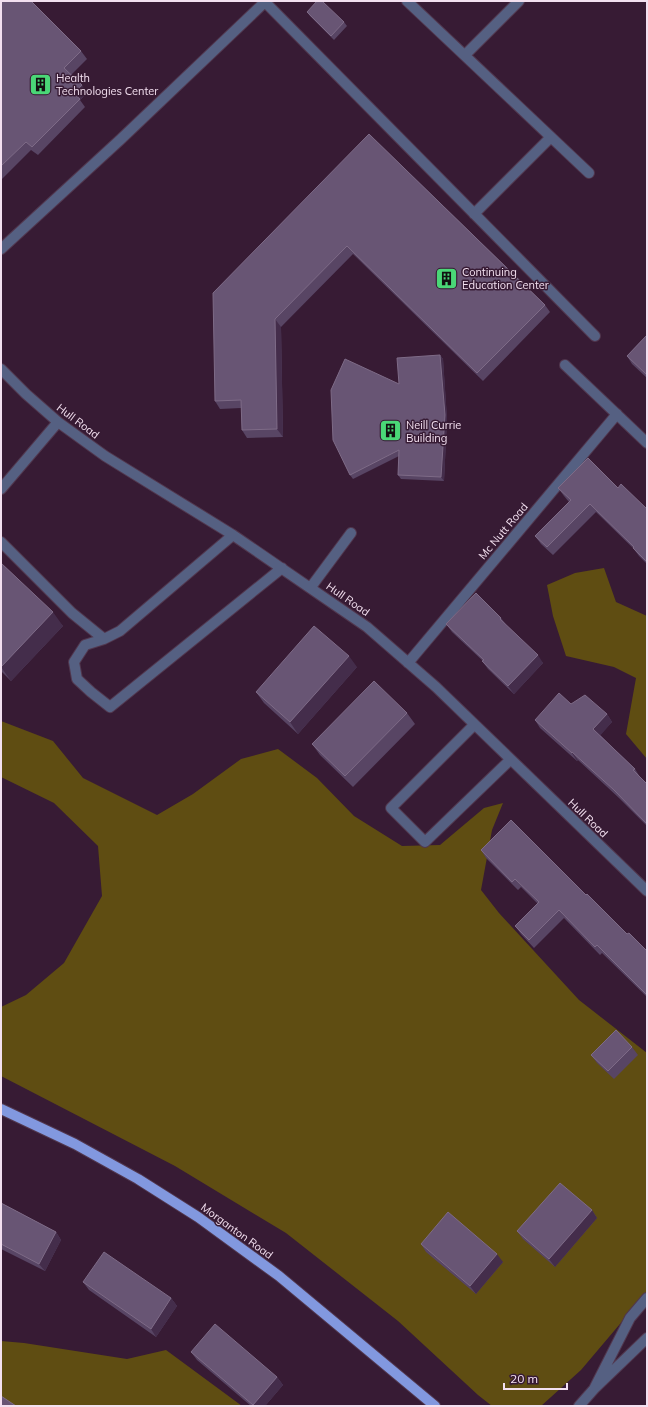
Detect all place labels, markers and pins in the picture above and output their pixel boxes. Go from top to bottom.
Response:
building icon: Health Technologies Center [27,71,53,97]
place label: Health Technologies Center [56,71,158,98]
building icon: Continuing Education Center [433,265,459,291]
place label: Continuing Education Center [462,265,549,292]
building icon: Neill Currie Building [378,418,404,444]
place label: Neill Currie Building [406,418,461,445]

